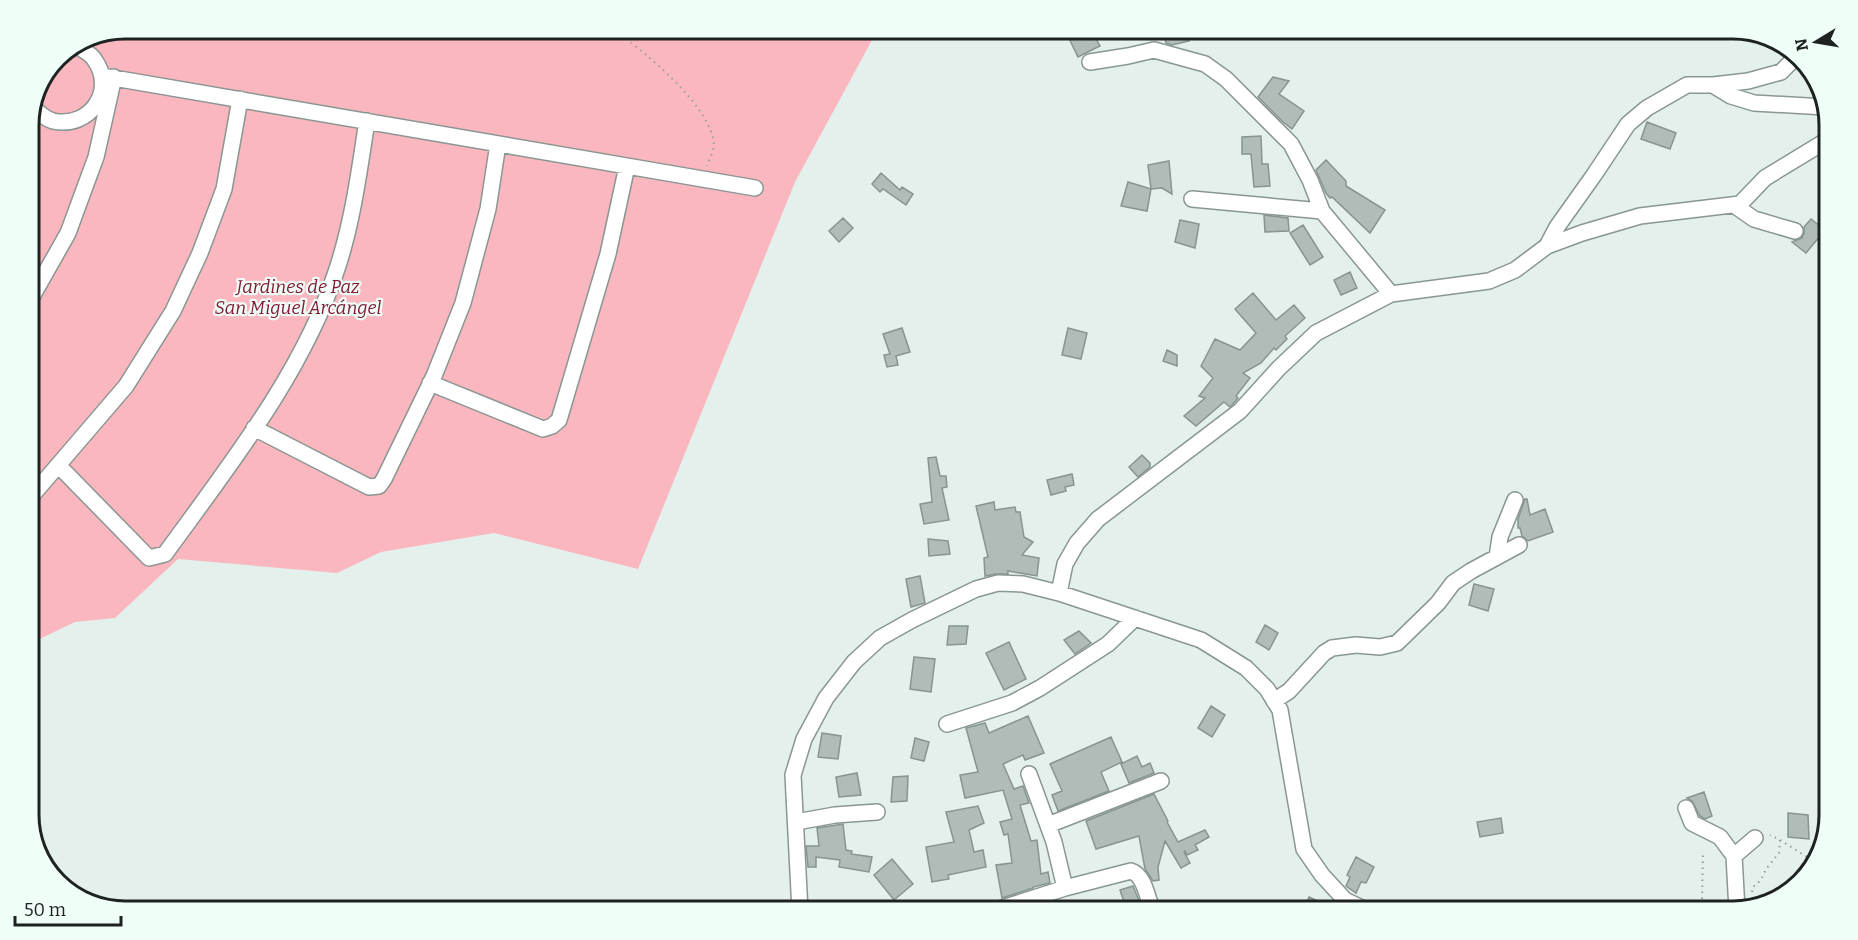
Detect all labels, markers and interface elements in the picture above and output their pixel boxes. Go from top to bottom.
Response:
north arrow [1786,12,1846,72]
text: N [1791,37,1812,53]
park label: Jardines de Paz San Miguel Arcángel [215,276,382,319]
scale bar [15,889,122,927]
text: 50 m [24,899,66,921]

